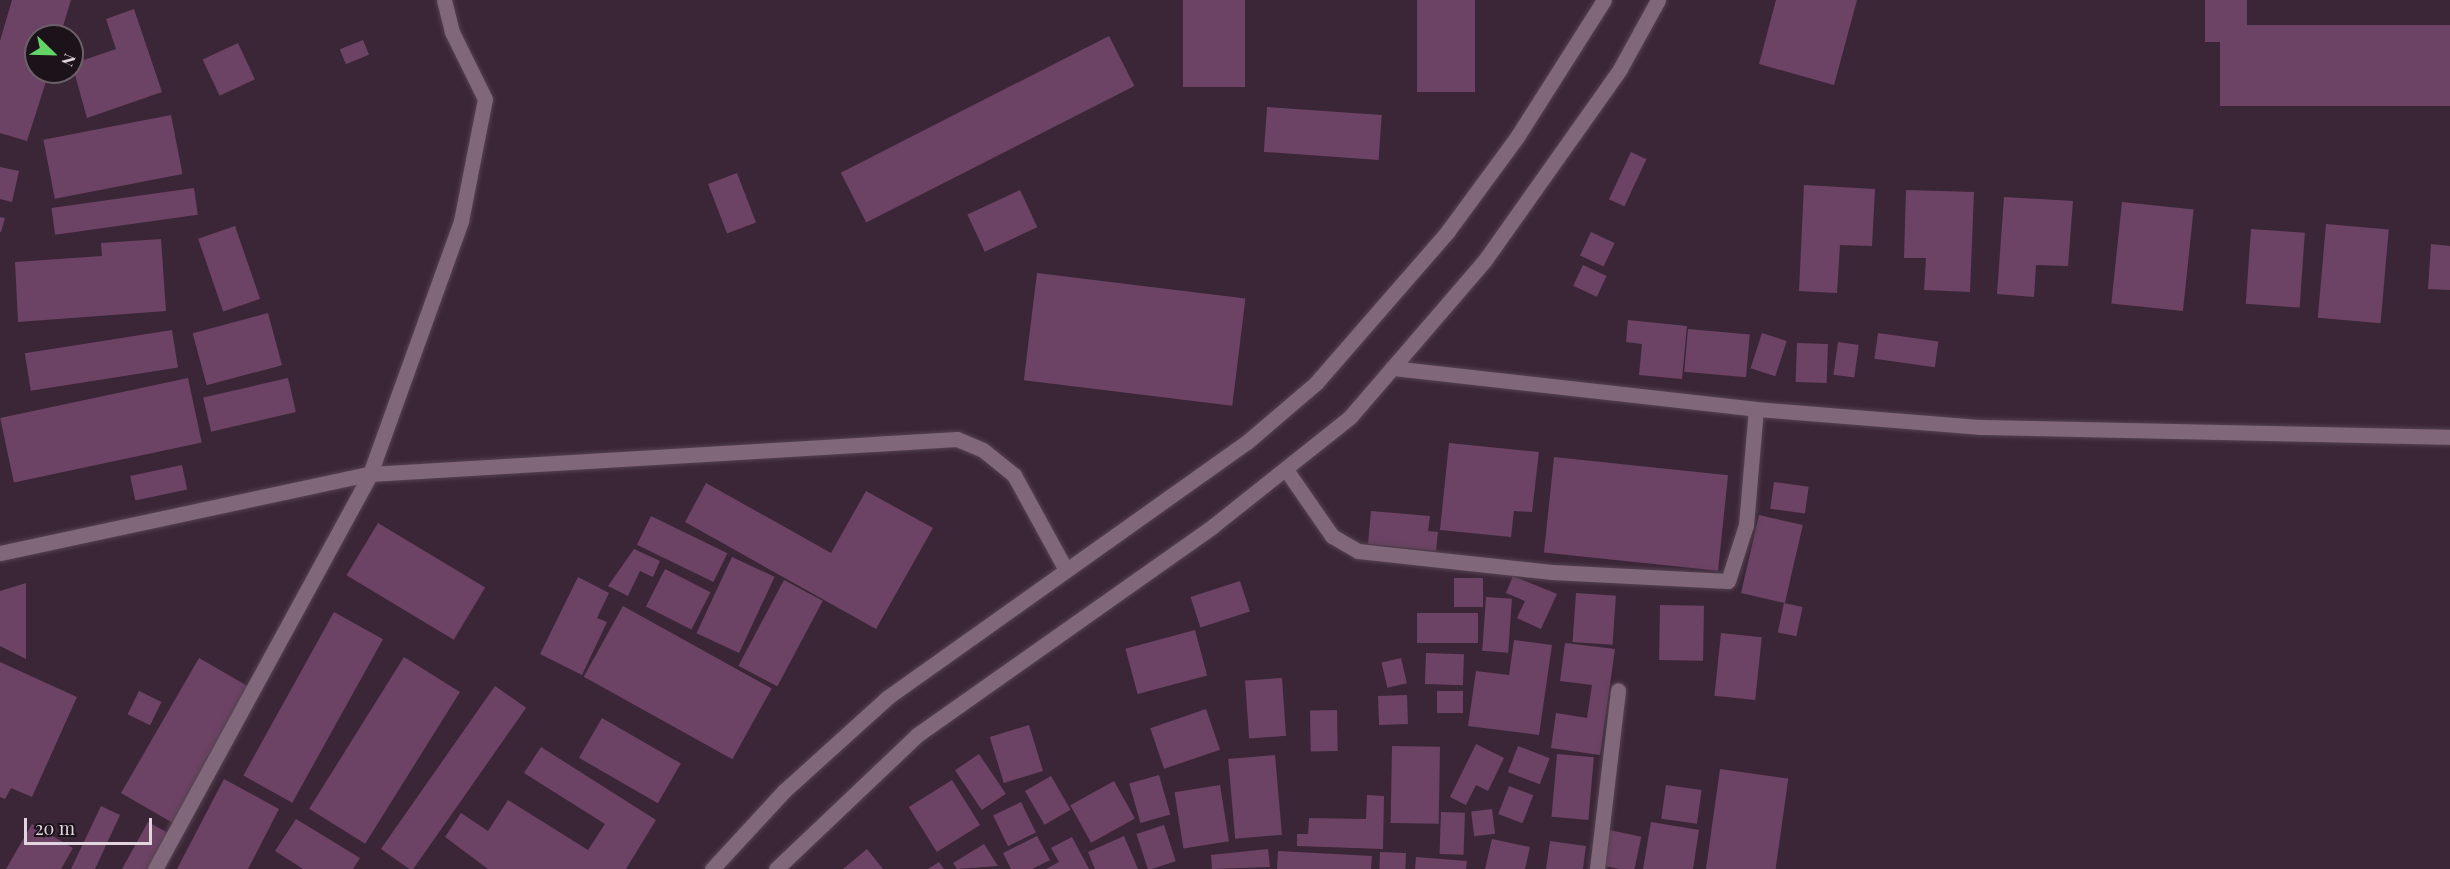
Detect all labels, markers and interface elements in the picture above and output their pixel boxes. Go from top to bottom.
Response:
north arrow [24,24,84,84]
text: N [57,51,81,70]
scale bar [27,806,154,844]
text: 20 m [35,816,75,840]

